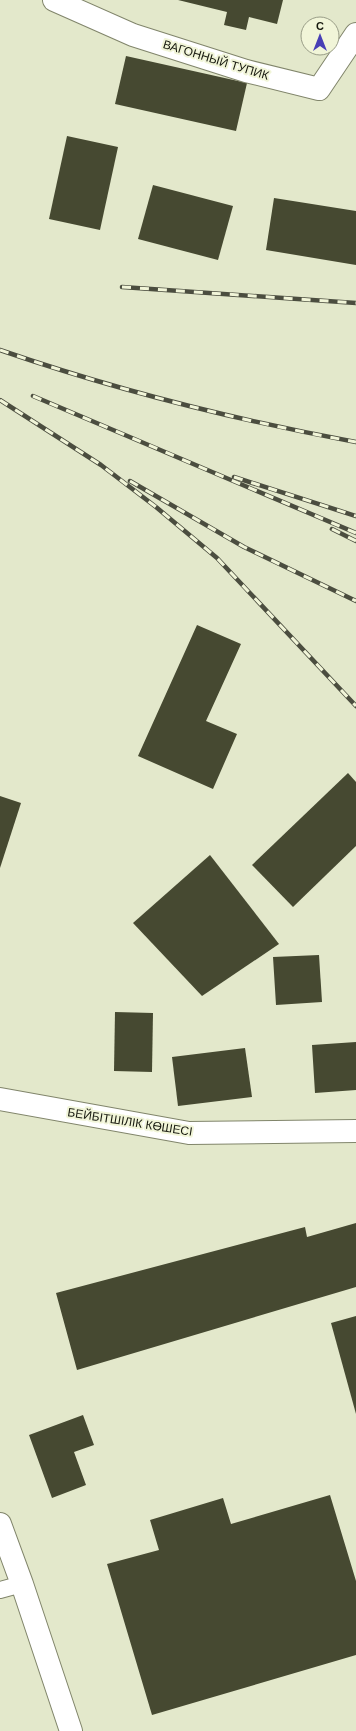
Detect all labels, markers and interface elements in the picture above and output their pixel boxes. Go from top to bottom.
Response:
north arrow [300,16,340,56]
text: С [316,20,324,32]
street label: ВАГОННЫЙ ТУПИК [161,36,271,83]
street label: БЕЙБІТШІЛІК КӨШЕСІ [67,1104,194,1139]

